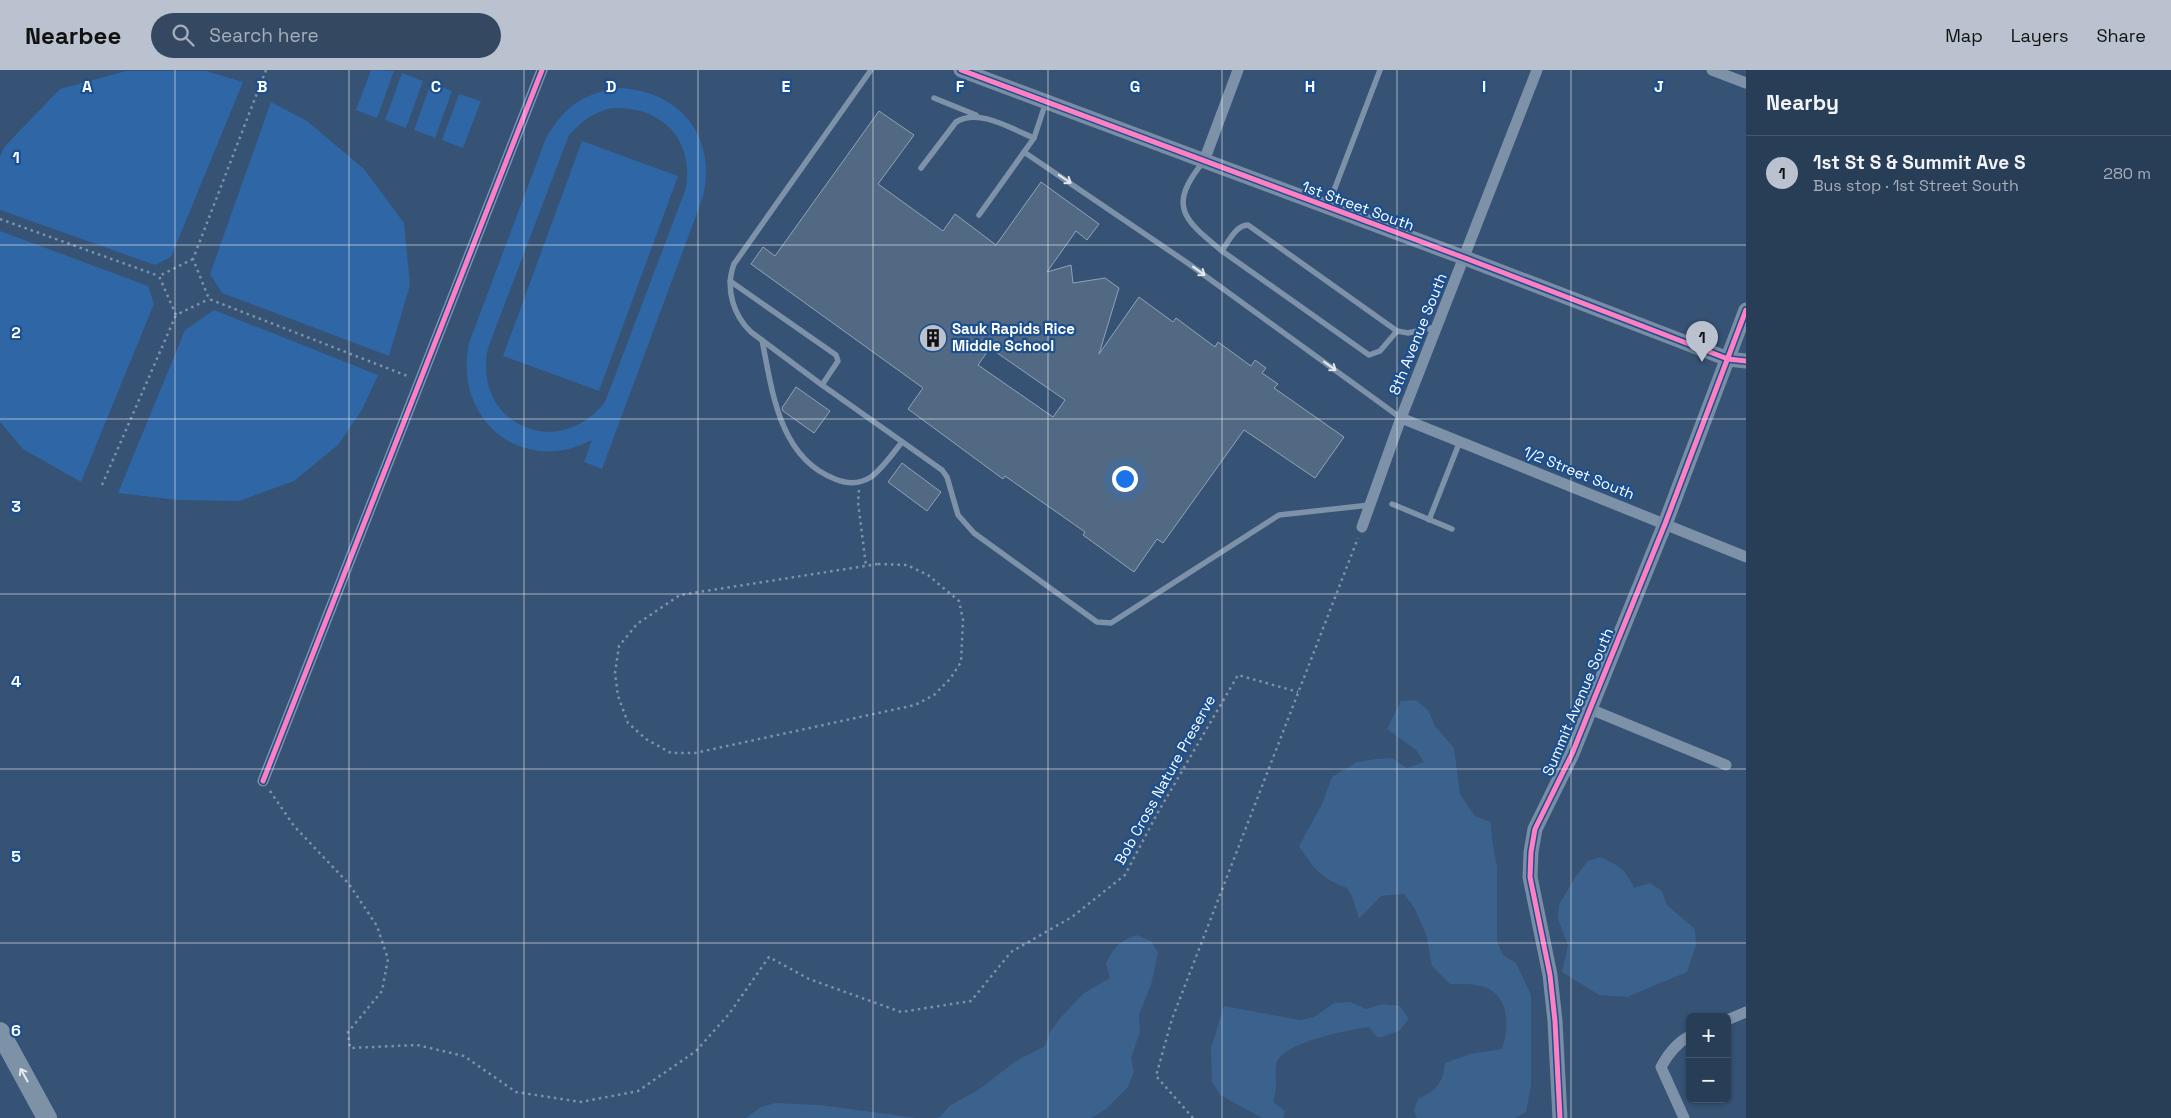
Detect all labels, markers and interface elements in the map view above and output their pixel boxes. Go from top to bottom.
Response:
search box [151,13,501,58]
text: Nearbee [25,20,121,51]
icon: search [169,21,197,49]
text: Search here [209,23,319,48]
text: Map [1945,24,1983,47]
text: Layers [2011,24,2068,47]
text: Share [2096,24,2146,47]
text: A [82,76,92,97]
text: B [257,76,267,97]
text: C [431,76,441,97]
text: D [606,76,616,97]
text: E [782,76,791,97]
text: F [956,76,965,97]
text: G [1130,76,1140,97]
text: H [1305,76,1315,97]
text: I [1482,76,1486,97]
text: J [1654,76,1664,97]
text: Nearby [1766,89,1839,116]
text: 1 [12,147,20,168]
text: 1st St S & Summit Ave S [1813,150,2026,175]
text: 1 [1778,163,1786,184]
text: 280 m [2103,163,2151,184]
one-way arrow [1057,174,1071,184]
text: Bus stop · 1st Street South [1813,175,2019,196]
street label: 1st Street South [1299,176,1417,235]
one-way arrow [1191,266,1205,276]
street label: 8th Avenue South [1384,270,1451,397]
place label: Sauk Rapids Rice Middle School [952,319,1075,355]
pin: 1 [1686,321,1718,362]
text: 2 [11,322,21,343]
building icon: Sauk Rapids Rice Middle School [918,323,948,353]
one-way arrow [1323,361,1336,372]
street label: 1/2 Street South [1521,442,1638,503]
your location [1112,466,1138,492]
text: 3 [11,496,21,517]
street label: Summit Avenue South [1538,625,1617,779]
text: 4 [11,671,21,692]
street label: Bob Cross Nature Preserve [1110,691,1219,868]
text: 5 [11,846,21,867]
map controls [1686,1013,1731,1103]
button: + [1686,1013,1731,1058]
text: 6 [11,1020,21,1041]
button: − [1686,1058,1731,1103]
one-way arrow [19,1068,28,1083]

